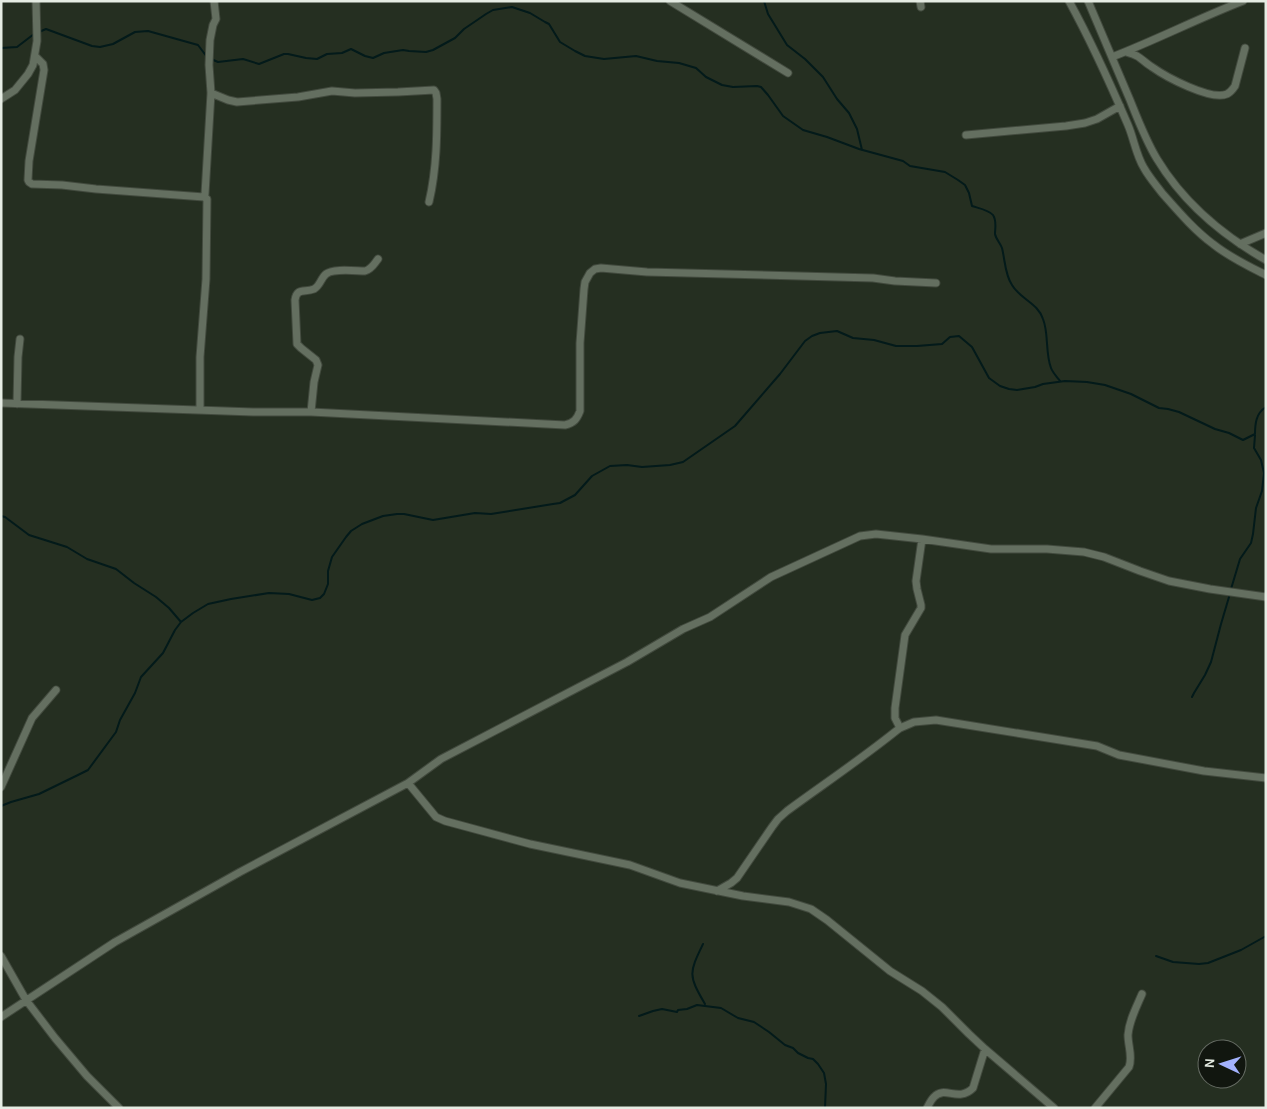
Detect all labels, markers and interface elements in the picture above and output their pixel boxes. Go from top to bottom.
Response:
north arrow [1197,1039,1247,1089]
text: N [1201,1058,1218,1069]

